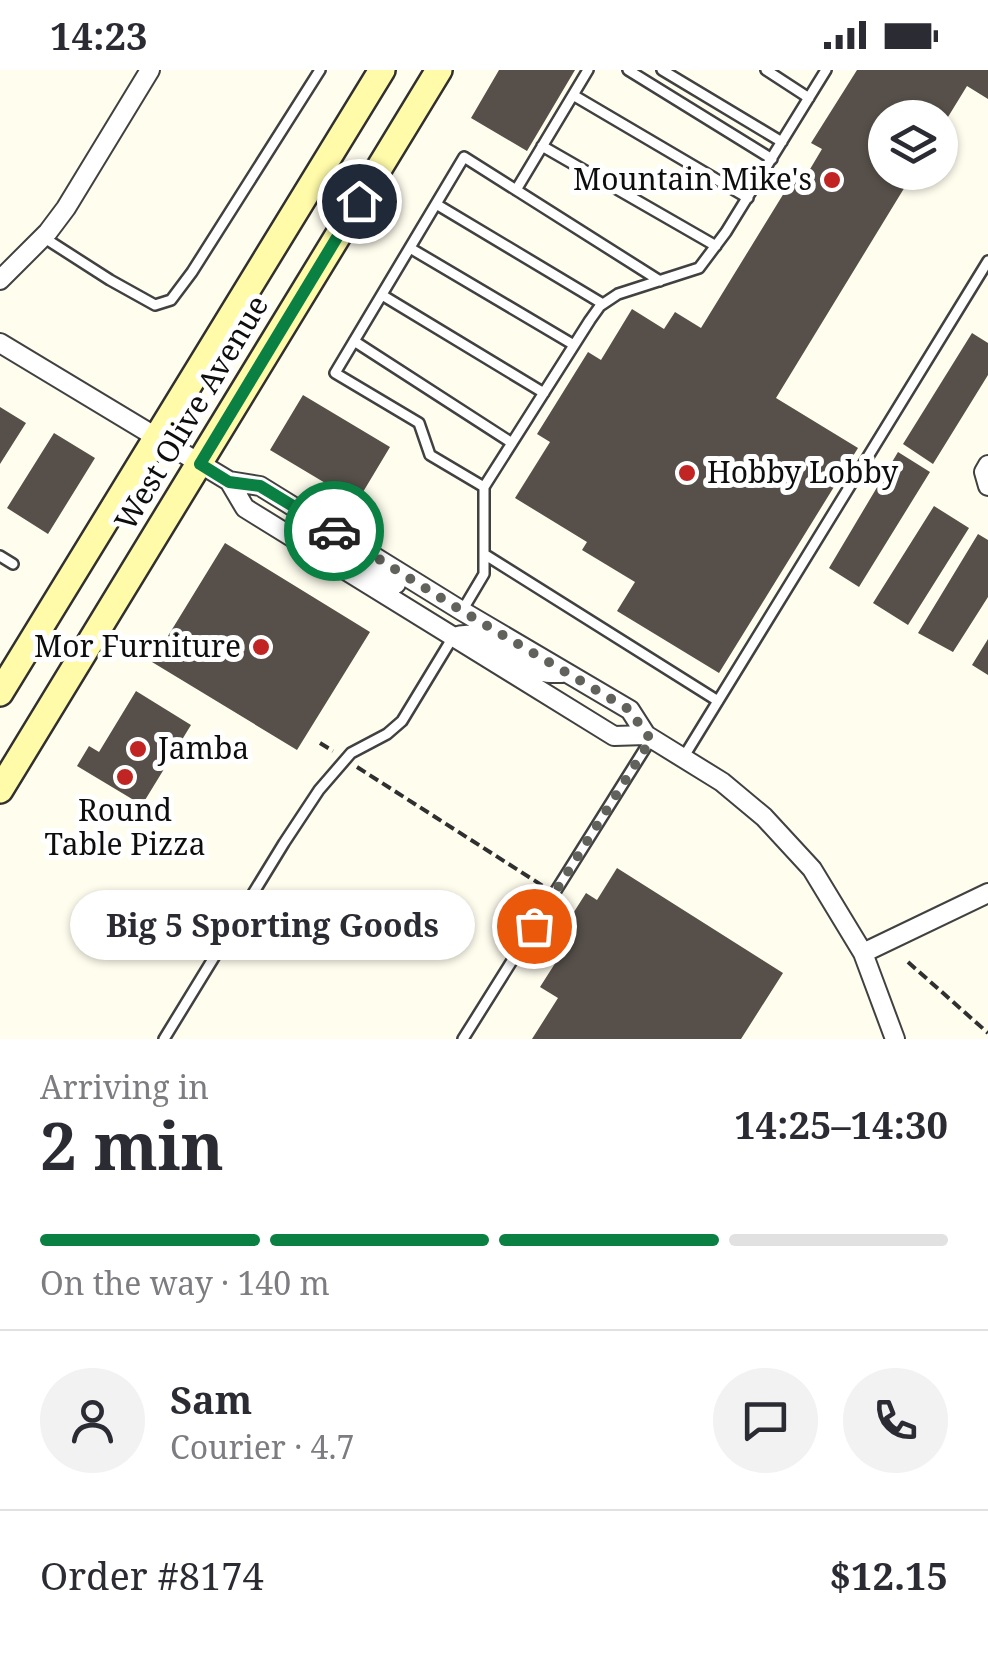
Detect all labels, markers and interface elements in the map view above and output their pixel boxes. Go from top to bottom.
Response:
text: 14:23 [50,9,147,61]
map controls [868,100,958,190]
button: layers [868,100,958,190]
place label: Mountain Mike's [573,158,812,199]
pin [317,159,402,244]
marker: Mountain Mike's [821,169,843,191]
icon: home [332,174,387,229]
street label: West Olive Avenue [104,287,277,537]
place label: Hobby Lobby [707,451,898,492]
marker: Hobby Lobby [676,462,698,484]
courier [284,481,384,581]
icon: car [307,504,362,559]
place label: Mor Furniture [34,625,241,666]
marker: Mor Furniture [250,636,272,658]
place label: Jamba [157,727,249,768]
marker: Jamba [127,738,149,760]
marker: Round Table Pizza [114,766,136,788]
place label: Round Table Pizza [44,789,206,864]
pin [492,884,577,969]
callout: Big 5 Sporting Goods [69,891,474,961]
icon: bag [507,899,562,954]
text: Big 5 Sporting Goods [106,903,439,946]
text: Arriving in [40,1065,209,1108]
text: 14:25–14:30 [734,1098,948,1150]
text: 2 min [40,1101,224,1189]
text: On the way · 140 m [40,1261,330,1304]
button: person [40,1368,145,1473]
button: chat [713,1368,818,1473]
button: phone [843,1368,948,1473]
text: Sam [170,1373,252,1425]
text: Courier · 4.7 [170,1425,354,1468]
text: Order #8174 [40,1549,264,1601]
text: $12.15 [829,1549,948,1601]

